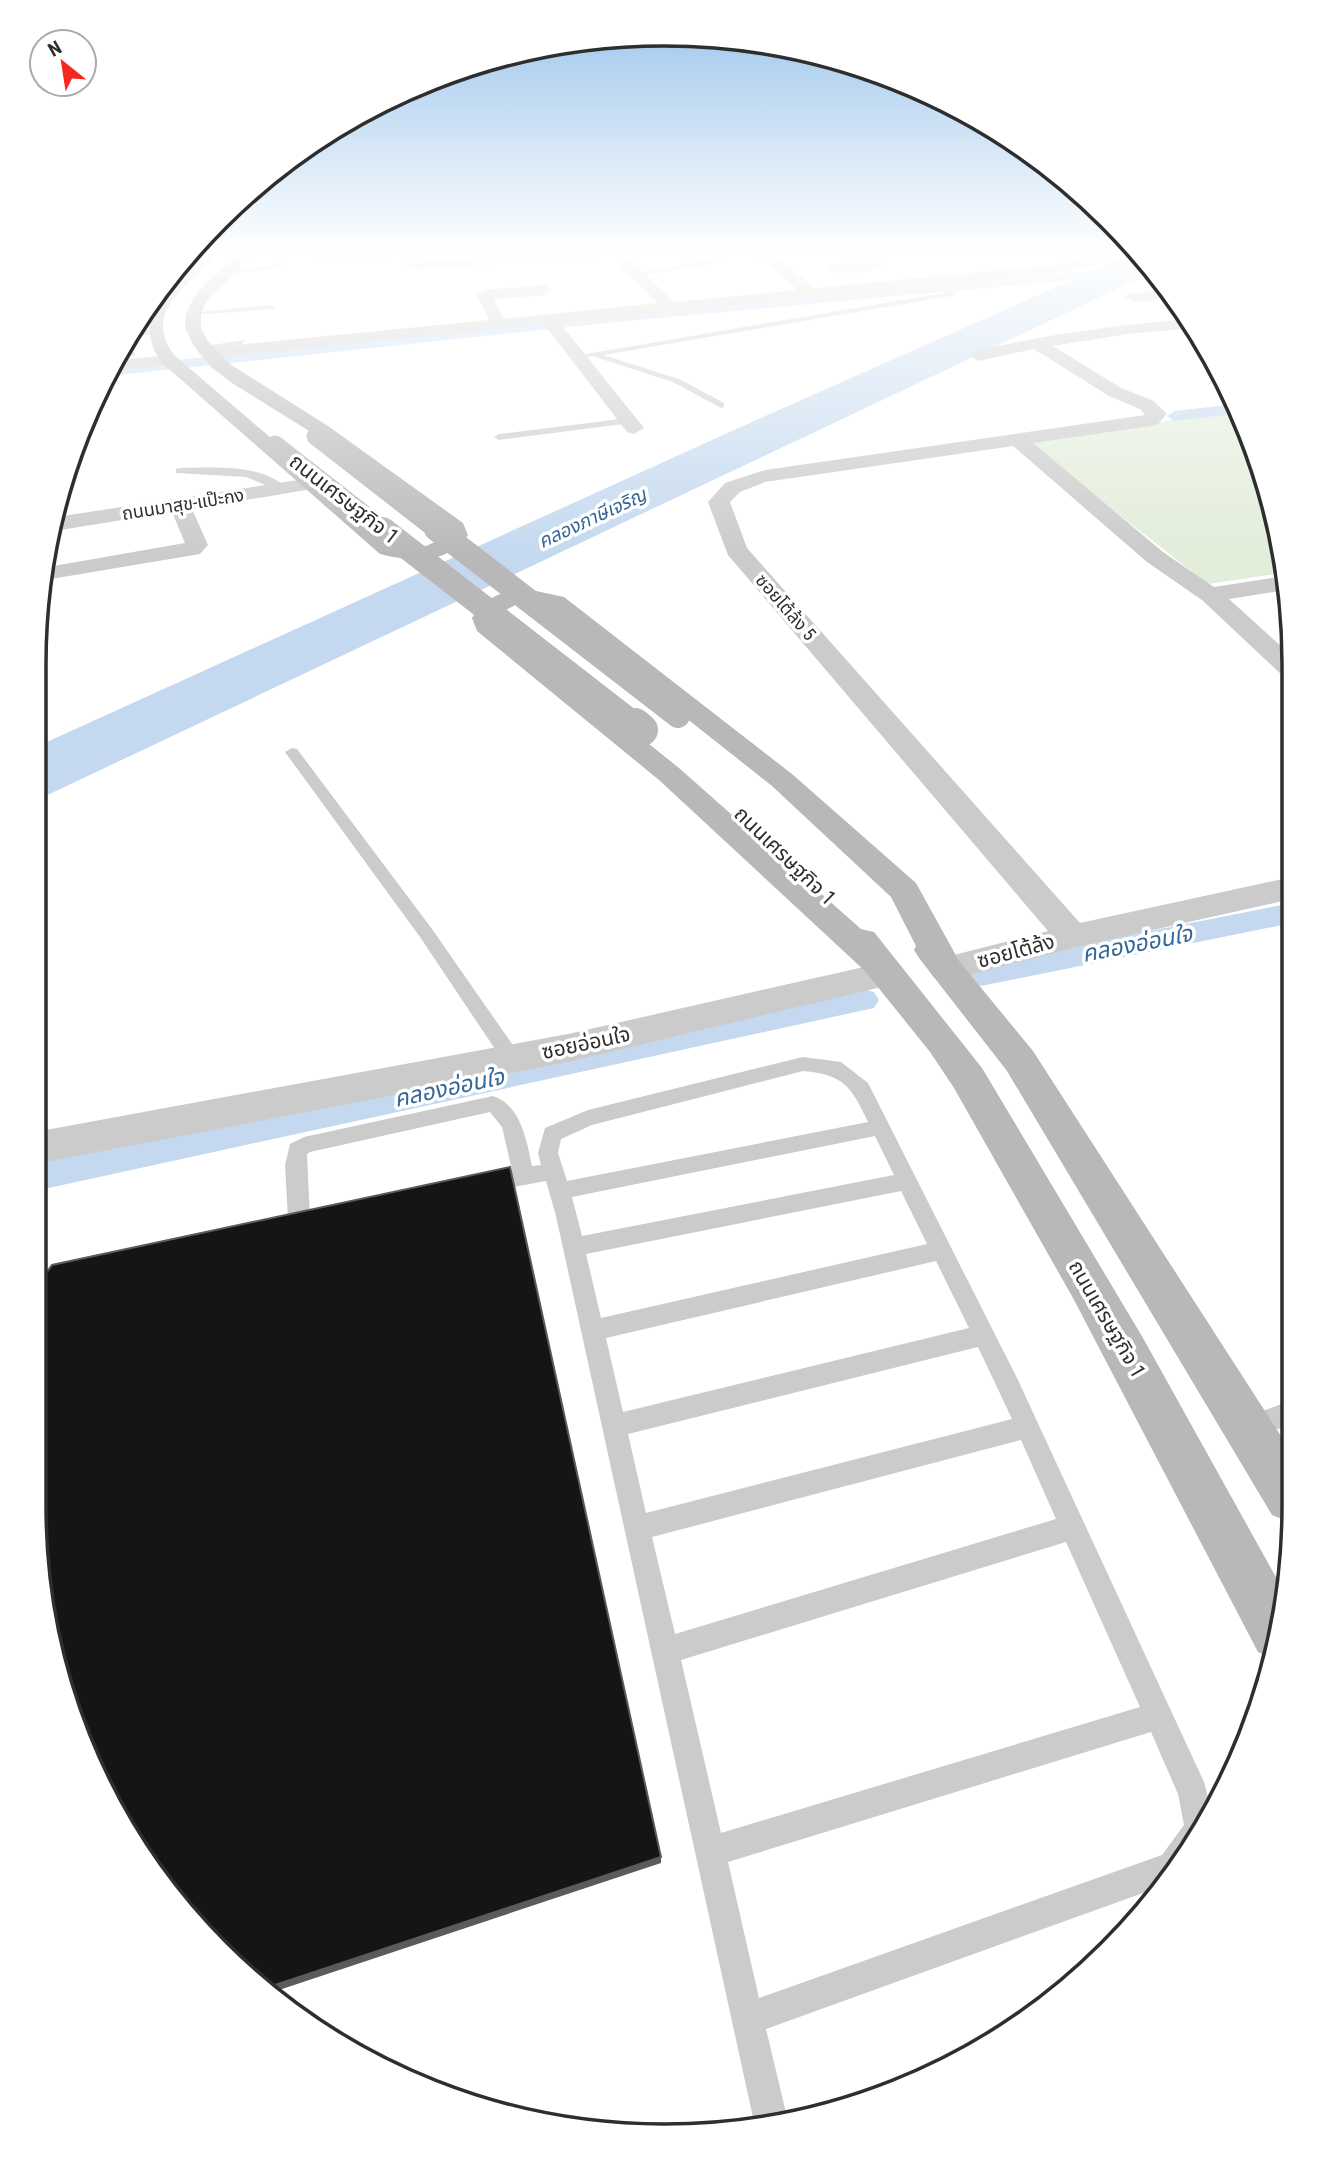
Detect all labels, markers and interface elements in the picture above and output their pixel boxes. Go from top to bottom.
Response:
north arrow [28,28,98,98]
text: N [44,36,66,62]
street label: ถนนเศรษฐกิจ 1 [285,449,403,549]
water label: คลองภาษีเจริญ [534,482,651,553]
street label: ถนนมาสุข-แป๊ะกง [120,484,246,525]
street label: ซอยโต้ล้ง 5 [752,570,821,644]
street label: ถนนเศรษฐกิจ 1 [729,802,841,910]
water label: คลองอ่อนใจ [1080,920,1195,968]
street label: ซอยโต้ล้ง [975,929,1057,973]
street label: ซอยอ่อนใจ [540,1022,632,1064]
water label: คลองอ่อนใจ [392,1063,507,1113]
street label: ถนนเศรษฐกิจ 1 [1064,1256,1150,1382]

